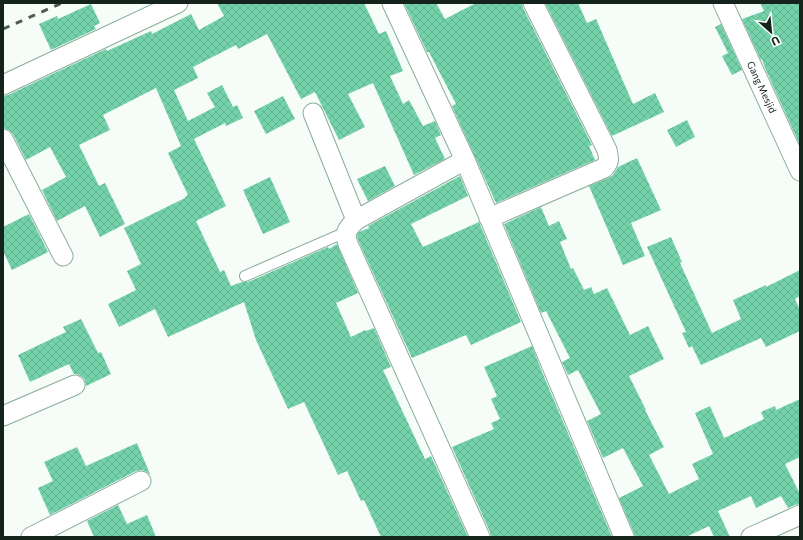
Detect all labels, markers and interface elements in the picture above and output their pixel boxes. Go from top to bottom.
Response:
north arrow [751,12,791,52]
text: U [769,34,782,49]
street label: Gang Mesjid [745,59,779,115]

